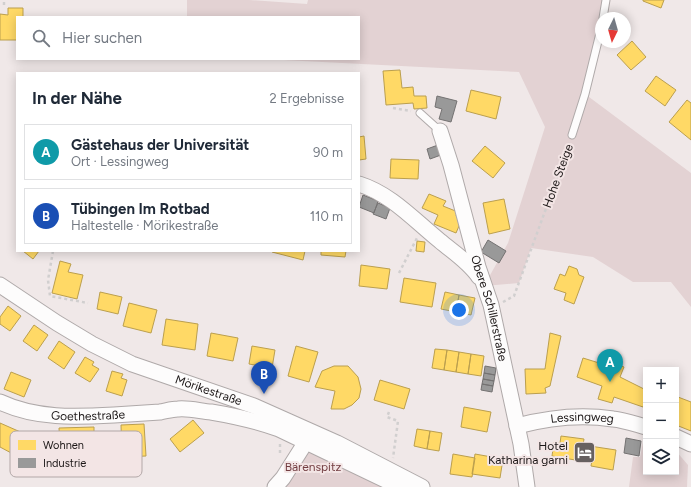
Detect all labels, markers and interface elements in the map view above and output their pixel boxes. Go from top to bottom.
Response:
north arrow [595,12,631,48]
search box [16,16,360,60]
icon: search [30,27,52,49]
text: Hier suchen [62,29,142,47]
text: In der Nähe [32,88,122,108]
text: 2 Ergebnisse [270,91,344,106]
text: Gästehaus der Universität [71,136,249,154]
street label: Hohe Steige [540,142,576,210]
text: A [41,145,51,160]
text: 90 m [313,145,343,160]
text: Ort · Lessingweg [71,154,169,169]
text: Tübingen Im Rotbad [71,200,210,218]
text: B [42,209,50,224]
text: 110 m [310,209,343,224]
text: Haltestelle · Mörikestraße [71,218,218,233]
street label: Obere Schillerstraße [468,254,510,363]
your location [449,300,469,320]
pin: A [597,349,623,382]
pin: B [251,361,277,394]
map controls [643,367,679,475]
button: + [643,367,679,403]
street label: Mörikestraße [173,372,244,408]
button: − [643,403,679,439]
street label: Goethestraße [50,407,126,423]
street label: Lessingweg [550,410,615,426]
legend [10,431,142,477]
text: Wohnen [43,439,84,452]
place label: Hotel Katharina garni [488,439,568,467]
button: layers [643,439,679,475]
hotel icon: Hotel Katharina garni [571,440,597,466]
text: Industrie [43,457,86,470]
park label: Bärenspitz [285,460,341,474]

